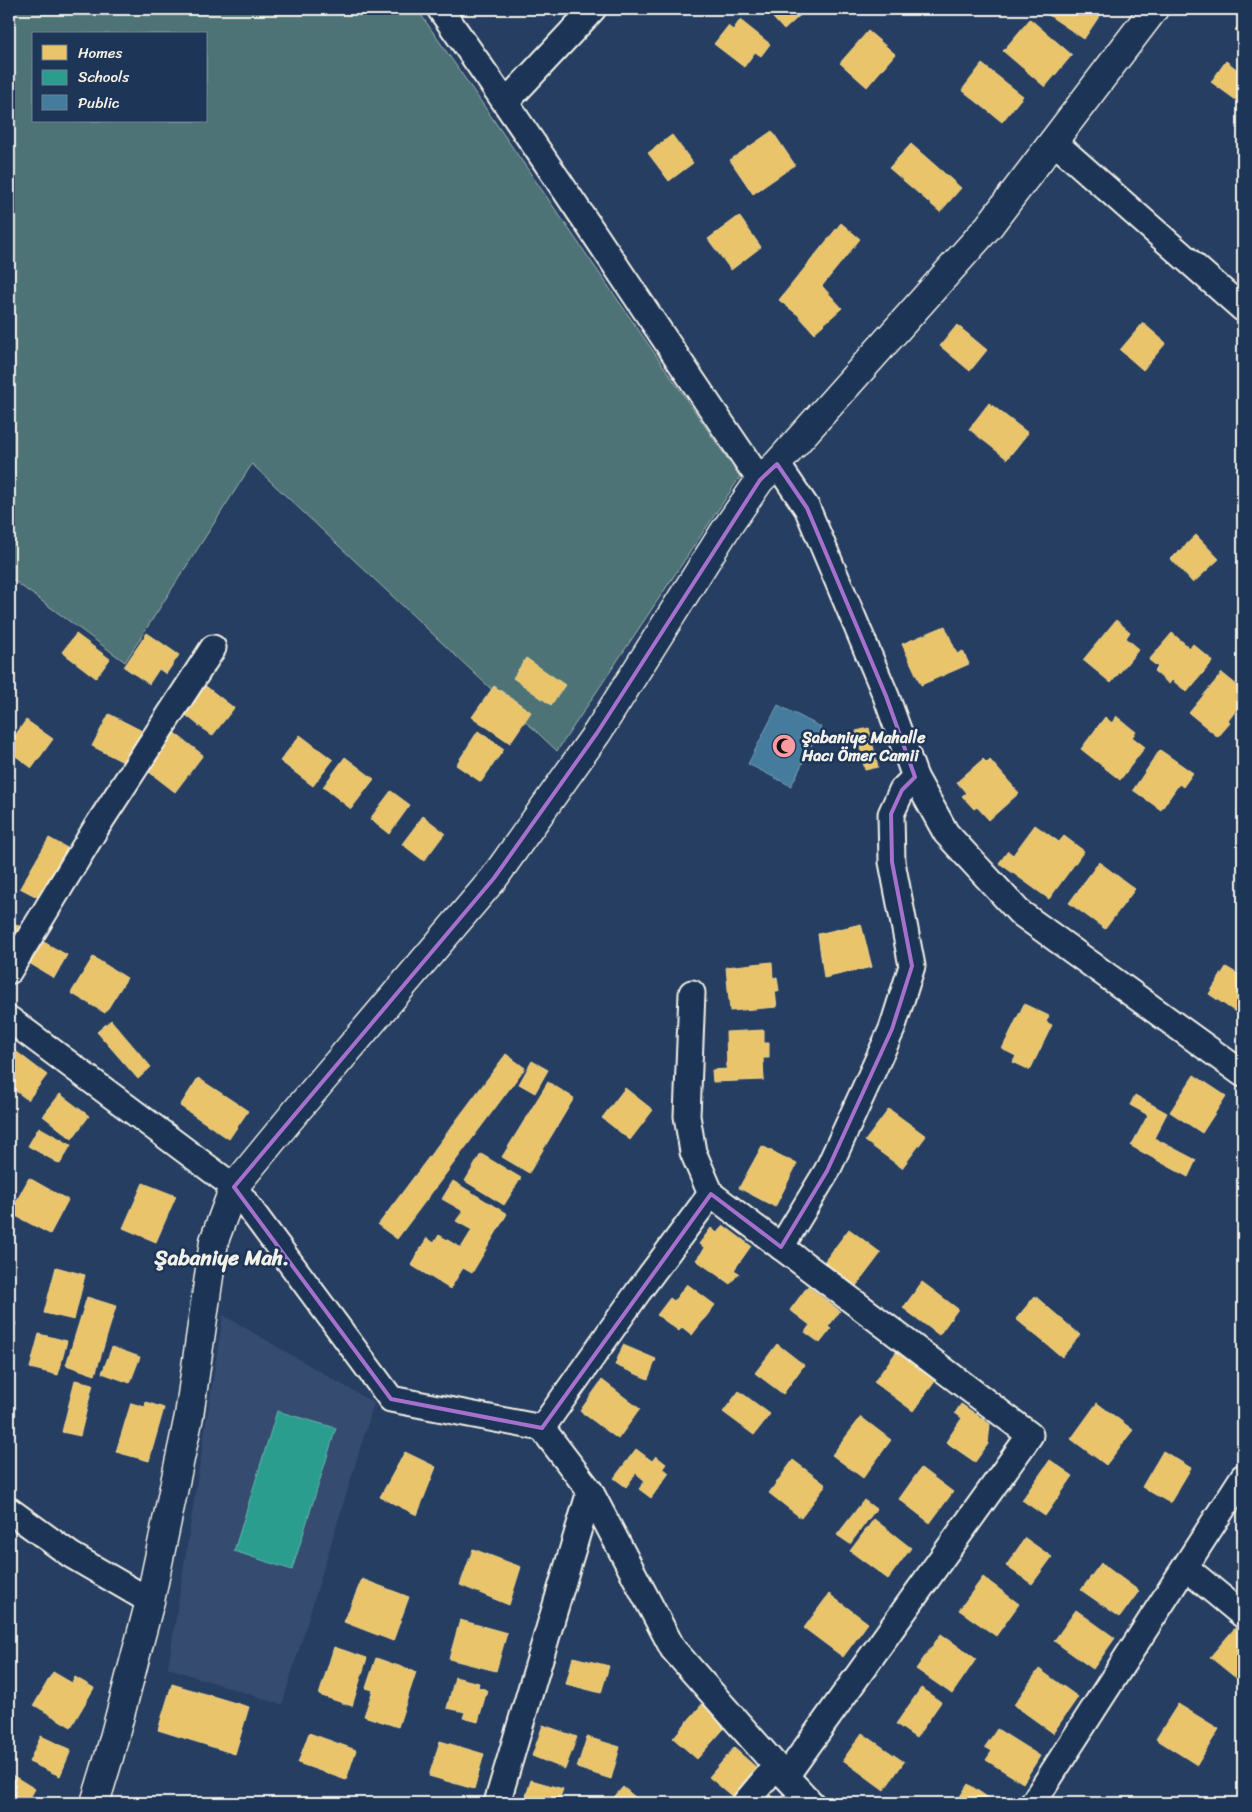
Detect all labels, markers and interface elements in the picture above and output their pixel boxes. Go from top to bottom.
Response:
legend [32,32,208,122]
text: Homes [78,40,122,66]
text: Schools [78,64,129,90]
text: Public [78,90,120,116]
place label: Şabaniye Mahalle Hacı Ömer Camii [801,723,926,770]
mosque icon: Şabaniye Mahalle Hacı Ömer Camii [771,733,797,759]
district label: Şabaniye Mah. [154,1239,289,1277]

